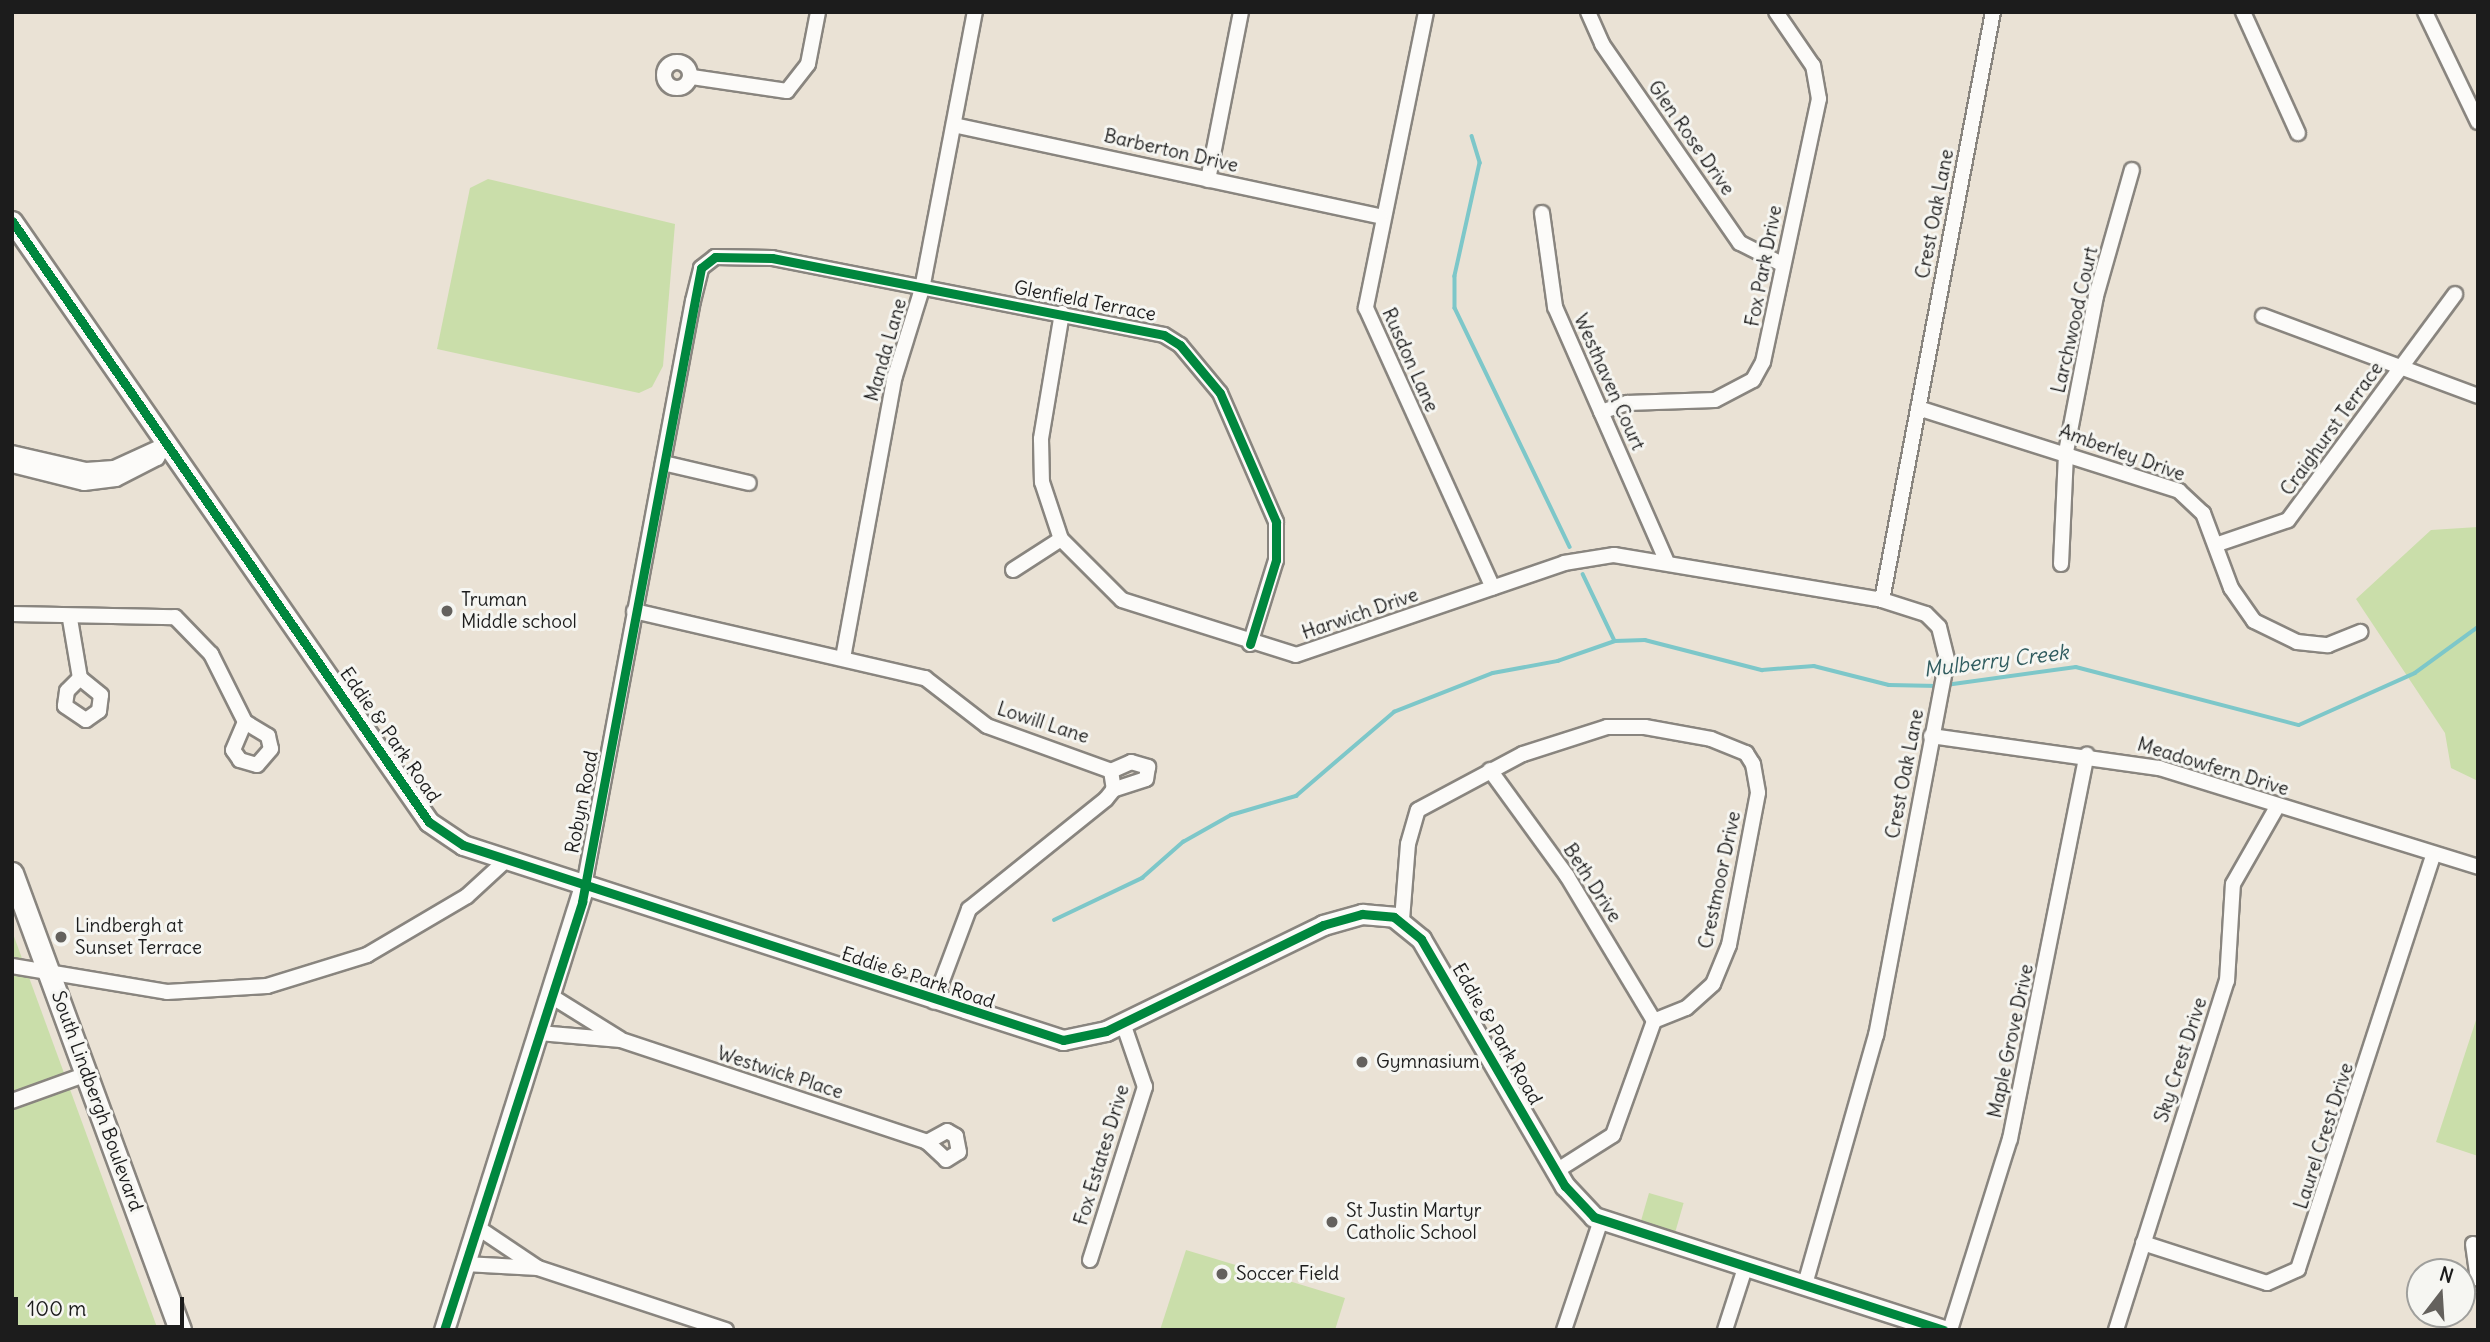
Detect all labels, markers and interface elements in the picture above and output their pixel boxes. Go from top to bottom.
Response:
street label: Glen Rose Drive [1643,76,1739,200]
street label: Barberton Drive [1102,124,1240,178]
street label: Crest Oak Lane [1911,147,1959,281]
street label: Fox Park Drive [1741,204,1787,328]
street label: Larchwood Court [2047,245,2103,395]
street label: Glenfield Terrace [1012,276,1158,326]
street label: Manda Lane [860,296,912,404]
street label: Rusdon Lane [1377,304,1443,416]
street label: Westhaven Court [1569,310,1649,454]
street label: Craighurst Terrace [2276,358,2388,500]
street label: Amberley Drive [2056,420,2188,486]
street label: Harwich Drive [1299,583,1421,645]
place label: Truman Middle school [461,589,577,633]
marker: Truman Middle school [439,603,455,619]
water label: Mulberry Creek [1922,640,2070,682]
street label: Eddie & Park Road [335,663,445,807]
street label: Lowill Lane [994,697,1092,749]
street label: Crest Oak Lane [1881,707,1929,841]
street label: Meadowfern Drive [2134,733,2292,801]
street label: Robyn Road [561,749,603,855]
street label: Crestmoor Drive [1694,809,1746,951]
street label: Beth Drive [1558,839,1626,927]
place label: Lindbergh at Sunset Terrace [75,915,202,959]
marker: Lindbergh at Sunset Terrace [53,929,69,945]
street label: Eddie & Park Road [839,942,997,1014]
street label: Eddie & Park Road [1447,959,1547,1109]
street label: Maple Grove Drive [1984,962,2038,1120]
street label: South Lindbergh Boulevard [46,988,148,1214]
street label: Sky Crest Drive [2150,995,2212,1125]
street label: Westwick Place [714,1042,846,1104]
place label: Gymnasium [1376,1051,1480,1073]
marker: Gymnasium [1354,1054,1370,1070]
street label: Laurel Crest Drive [2290,1060,2358,1212]
street label: Fox Estates Drive [1070,1082,1134,1228]
place label: St Justin Martyr Catholic School [1346,1200,1482,1244]
marker: St Justin Martyr Catholic School [1324,1214,1340,1230]
north arrow [2406,1258,2476,1328]
text: N [2437,1261,2456,1288]
place label: Soccer Field [1236,1263,1339,1285]
marker: Soccer Field [1214,1266,1230,1282]
scale bar [18,1282,187,1326]
text: 100 m [27,1295,86,1322]

